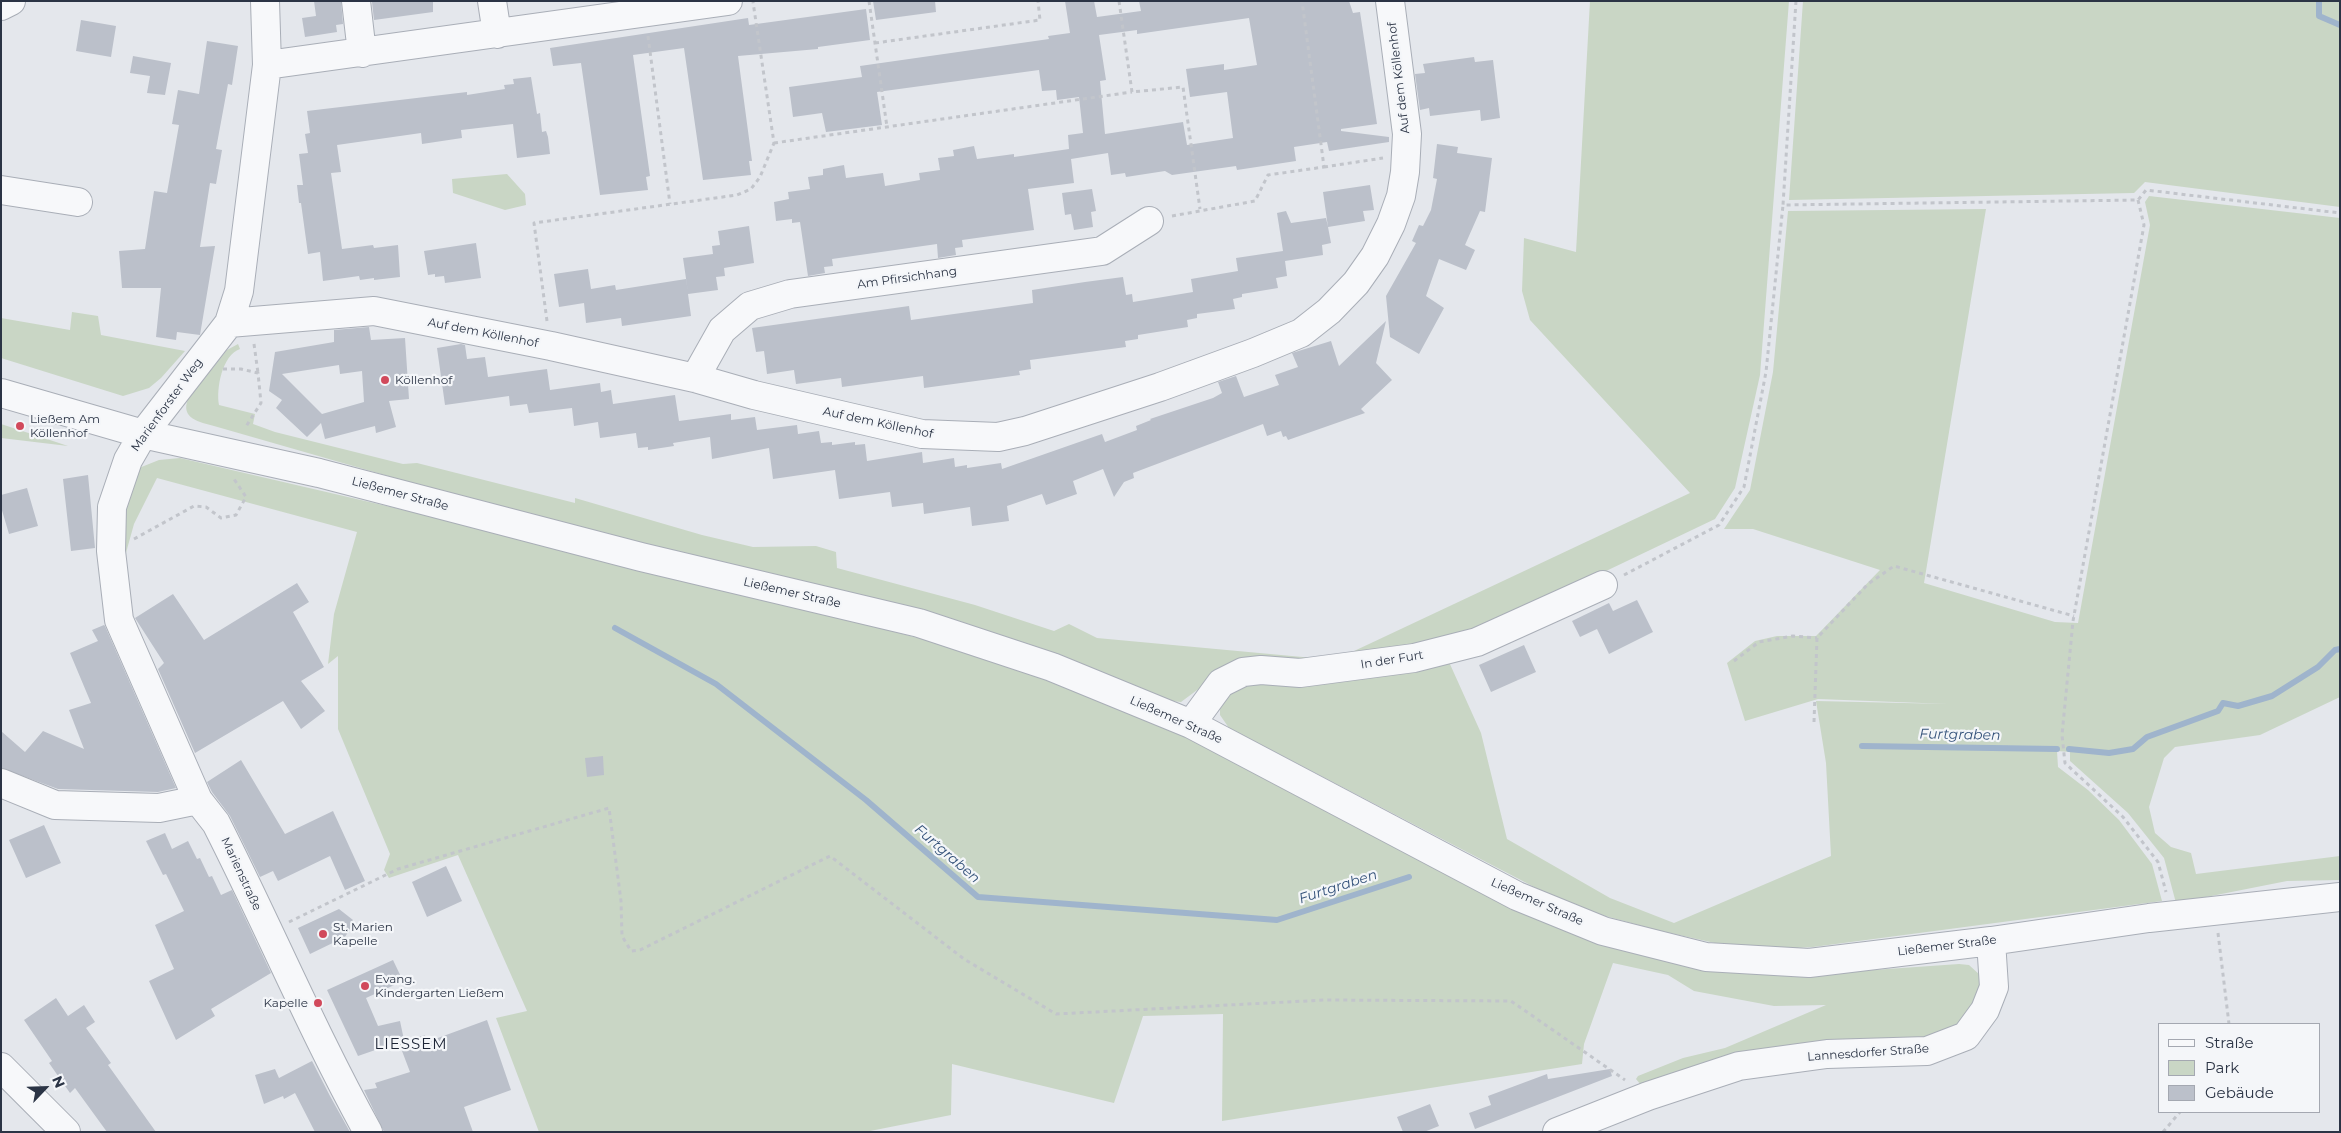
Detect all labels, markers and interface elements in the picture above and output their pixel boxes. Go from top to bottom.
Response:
street label: Auf dem Köllenhof [1385,21,1413,135]
street label: Am Pfirsichhang [856,264,958,292]
street label: Auf dem Köllenhof [427,315,539,351]
street label: Marienforster Weg [128,355,206,455]
place label: Köllenhof [395,373,452,387]
marker: Köllenhof [379,374,391,386]
street label: Auf dem Köllenhof [822,404,934,442]
place label: Ließem Am Köllenhof [30,412,100,440]
marker: Ließem Am Köllenhof [14,420,26,432]
street label: Ließemer Straße [350,474,450,514]
street label: Ließemer Straße [742,575,842,611]
street label: In der Furt [1359,648,1425,672]
street label: Ließemer Straße [1128,693,1224,747]
water label: Furtgraben [1919,726,2001,744]
water label: Furtgraben [911,821,983,887]
street label: Marienstraße [218,835,264,913]
water label: Furtgraben [1297,866,1379,908]
street label: Ließemer Straße [1489,875,1585,929]
place label: St. Marien Kapelle [333,920,393,948]
marker: St. Marien Kapelle [317,928,329,940]
street label: Ließemer Straße [1897,933,1997,959]
place label: Evang. Kindergarten Ließem [375,972,504,1000]
marker: Evang. Kindergarten Ließem [359,980,371,992]
place label: Kapelle [263,996,308,1010]
marker: Kapelle [312,997,324,1009]
legend [2158,1023,2321,1113]
text: Straße [2205,1033,2254,1052]
district label: LIESSEM [374,1036,448,1054]
street label: Lannesdorfer Straße [1807,1042,1929,1064]
text: Park [2205,1058,2239,1077]
north arrow [20,1063,70,1113]
text: N [48,1073,69,1091]
text: Gebäude [2205,1083,2274,1102]

